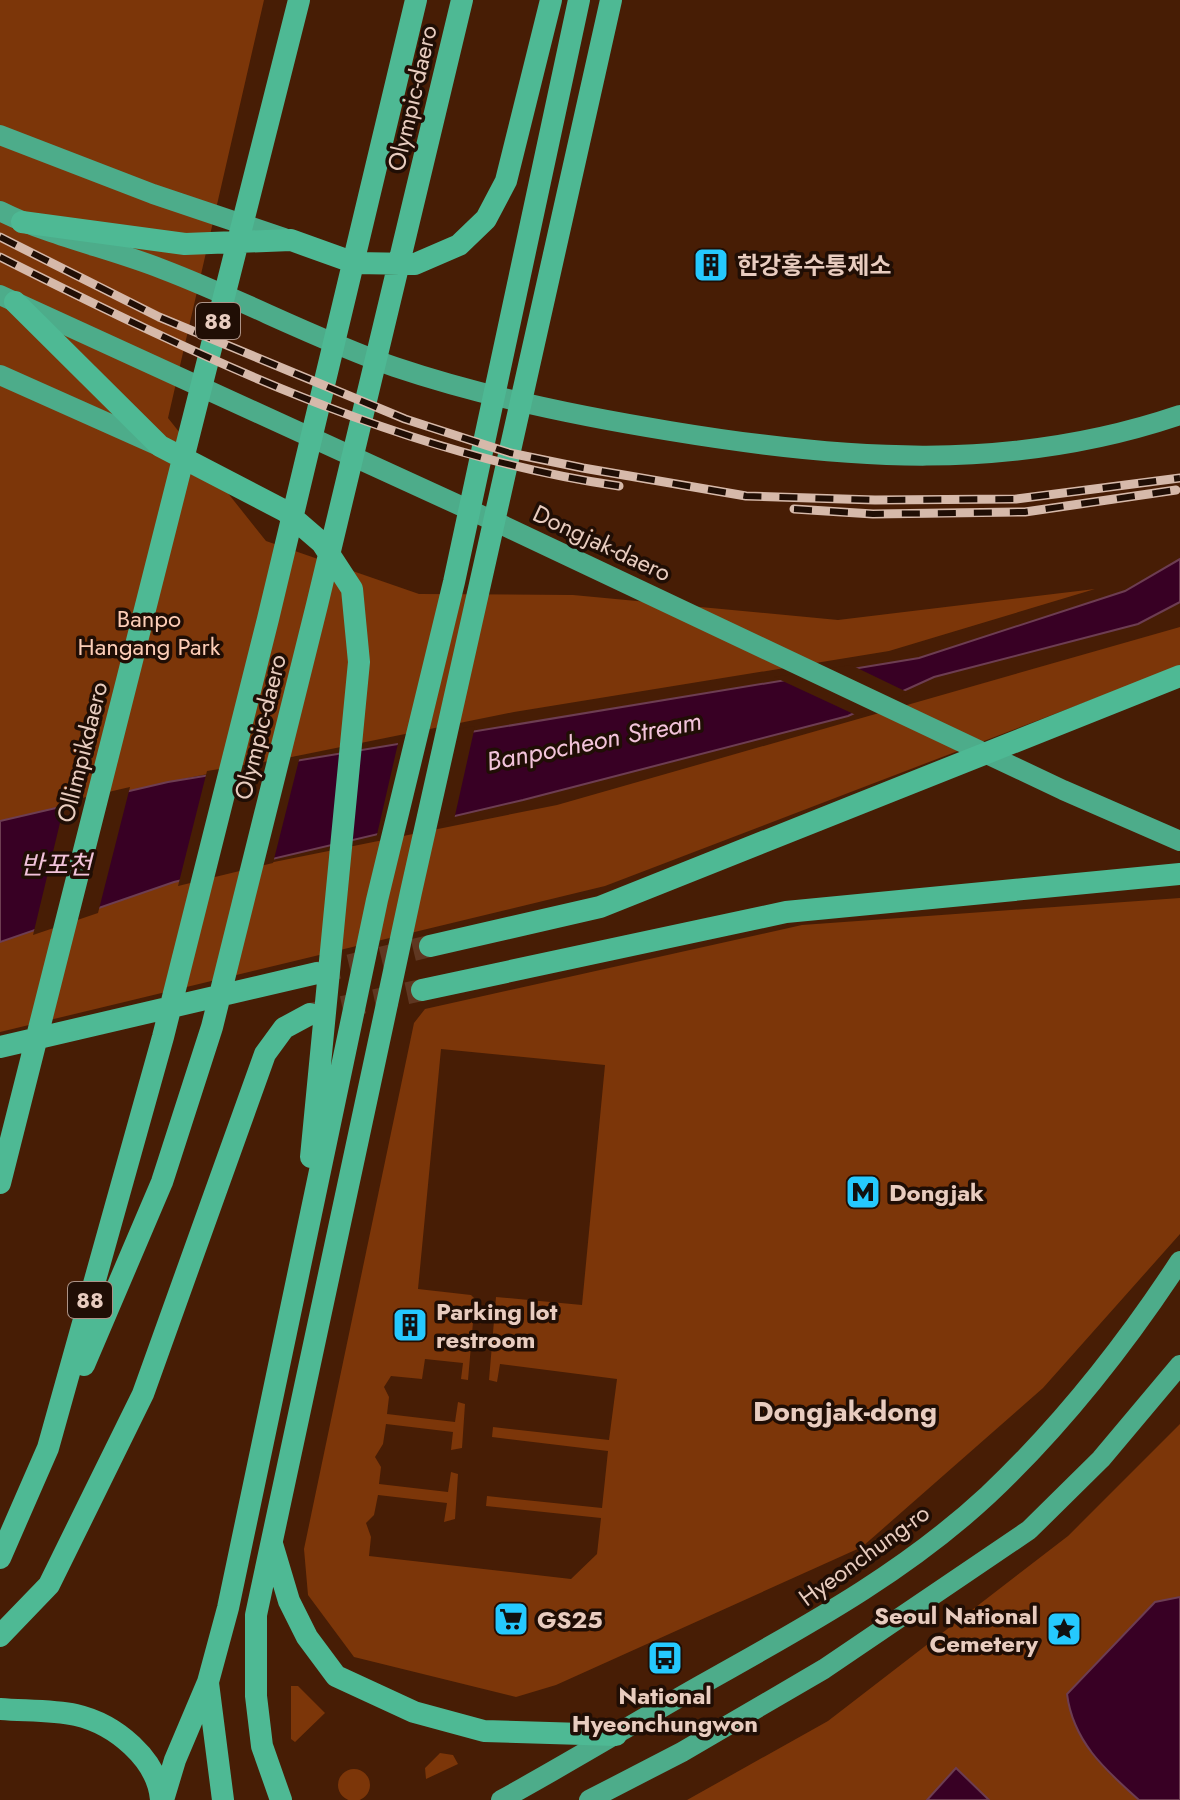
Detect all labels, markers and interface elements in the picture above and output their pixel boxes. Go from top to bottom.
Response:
street label: Olympic-daero [378,22,446,174]
building icon: 한강홍수통제소 [692,246,730,284]
place label: 한강홍수통제소 [737,248,892,283]
road number: 88 [196,303,240,339]
street label: Dongjak-daero [527,496,677,590]
park label: Banpo Hangang Park [78,601,221,664]
street label: Olympic-daero [225,651,295,803]
street label: Ollimpikdaero [48,678,116,826]
water label: Banpocheon Stream [483,702,705,780]
water label: 반포천 [20,846,95,884]
metro station icon: Dongjak [844,1173,882,1211]
place label: Dongjak [889,1175,984,1210]
road number: 88 [68,1282,112,1318]
place label: Parking lot restroom [436,1294,558,1357]
building icon: Parking lot restroom [391,1306,429,1344]
district label: Dongjak-dong [753,1391,937,1432]
street label: Hyeonchung-ro [791,1495,937,1615]
place label: Seoul National Cemetery [874,1598,1038,1661]
supermarket icon: GS25 [492,1600,530,1638]
place label: GS25 [537,1602,603,1637]
place icon: Seoul National Cemetery [1045,1610,1083,1648]
bus stop icon: National Hyeonchungwon [646,1639,684,1677]
place label: National Hyeonchungwon [572,1678,758,1741]

